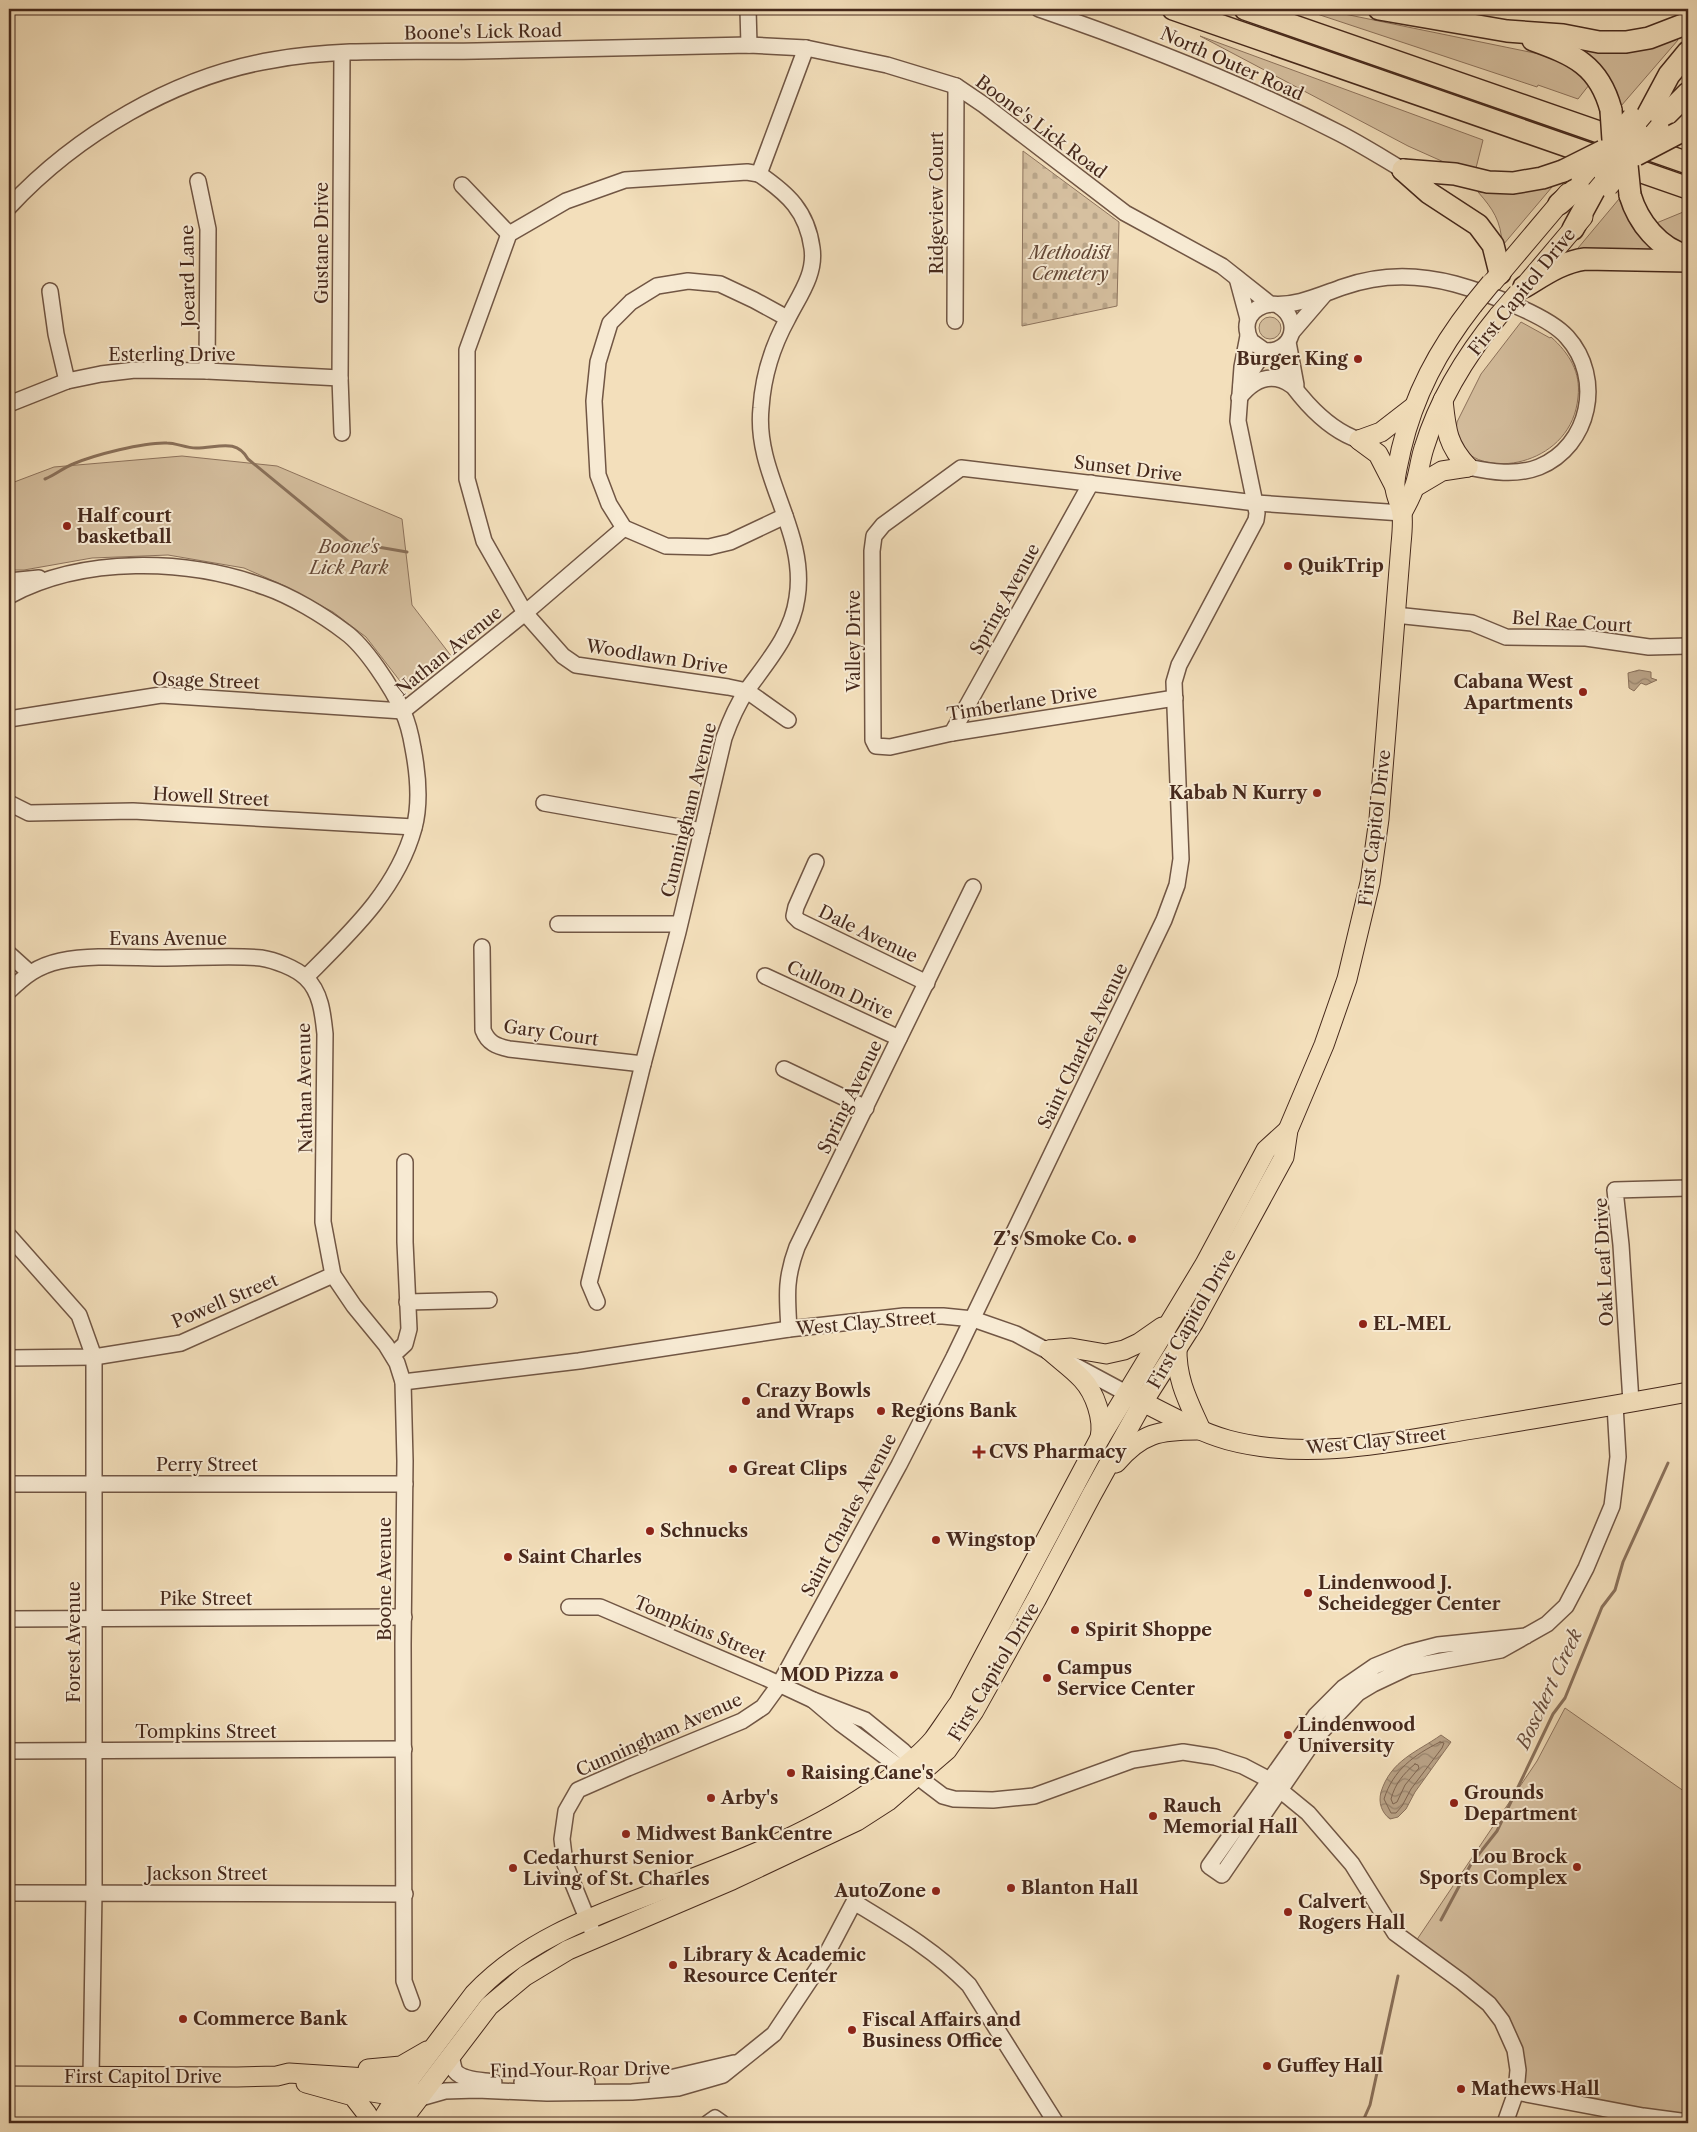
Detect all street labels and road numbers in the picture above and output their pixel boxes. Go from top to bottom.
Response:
street label: Boone's Lick Road [404,20,562,44]
street label: North Outer Road [1157,23,1307,105]
street label: Boone's Lick Road [971,71,1111,183]
street label: Ridgeview Court [926,131,948,274]
street label: Gustane Drive [311,182,333,304]
street label: First Capitol Drive [1464,224,1580,360]
street label: Joeard Lane [176,225,200,330]
street label: Esterling Drive [108,344,236,366]
street label: Sunset Drive [1073,451,1183,487]
street label: Spring Avenue [965,540,1045,658]
street label: Valley Drive [843,590,865,693]
street label: Nathan Avenue [391,601,507,701]
street label: Bel Rae Court [1511,607,1633,637]
street label: Woodlawn Drive [584,635,730,679]
street label: Osage Street [152,668,261,694]
street label: Timberlane Drive [945,680,1099,726]
street label: Cunningham Avenue [657,720,721,900]
street label: First Capitol Drive [1354,748,1396,908]
street label: Howell Street [152,783,270,811]
street label: Dale Avenue [815,901,921,967]
street label: Evans Avenue [109,928,227,950]
street label: Cullom Drive [783,956,897,1024]
street label: Saint Charles Avenue [1033,960,1133,1132]
street label: Gary Court [502,1015,601,1051]
street label: Nathan Avenue [293,1023,317,1153]
street label: Spring Avenue [813,1037,887,1157]
street label: Oak Leaf Drive [1590,1197,1618,1327]
street label: First Capitol Drive [1143,1245,1241,1393]
street label: Powell Street [169,1269,282,1333]
street label: West Clay Street [794,1306,938,1340]
street label: West Clay Street [1304,1423,1448,1459]
street label: Saint Charles Avenue [797,1430,901,1600]
street label: Perry Street [156,1454,259,1476]
street label: Boone Avenue [374,1517,396,1641]
street label: Forest Avenue [63,1581,85,1703]
street label: Pike Street [160,1588,253,1610]
street label: Tompkins Street [631,1591,770,1667]
street label: First Capitol Drive [944,1599,1044,1745]
street label: Cunningham Avenue [573,1688,745,1782]
street label: Tompkins Street [135,1721,277,1743]
street label: Jackson Street [143,1863,268,1885]
street label: Find Your Roar Drive [489,2057,671,2083]
street label: First Capitol Drive [64,2066,222,2088]

